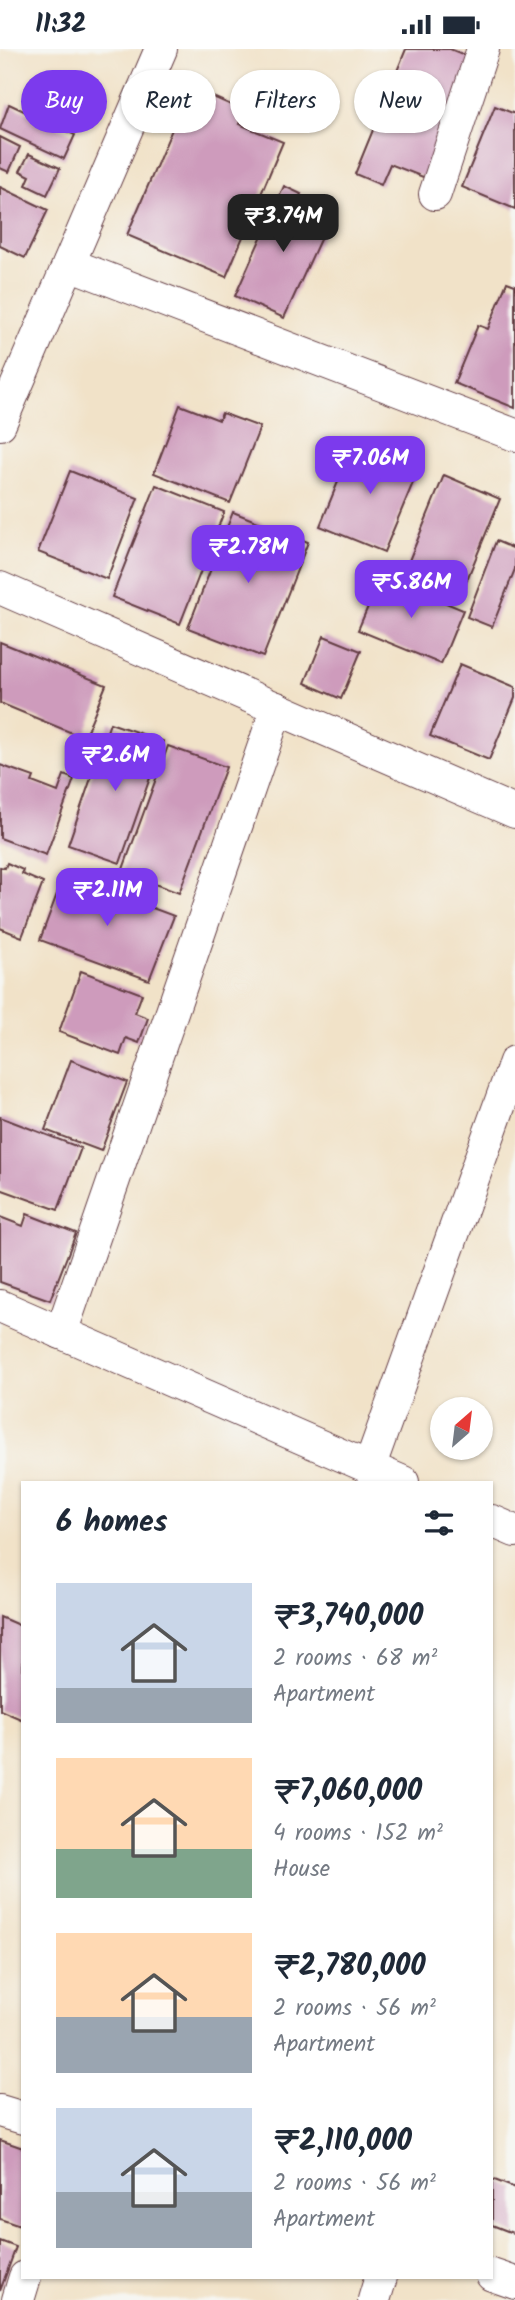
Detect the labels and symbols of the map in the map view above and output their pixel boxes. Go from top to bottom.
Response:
pin: ₹3.74M [226,195,340,254]
pin: ₹7.06M [313,437,427,496]
pin: ₹2.78M [191,525,305,585]
pin: ₹5.86M [354,561,468,620]
pin: ₹2.6M [66,733,164,793]
pin: ₹2.11M [50,869,164,928]
north arrow [430,1397,494,1459]

